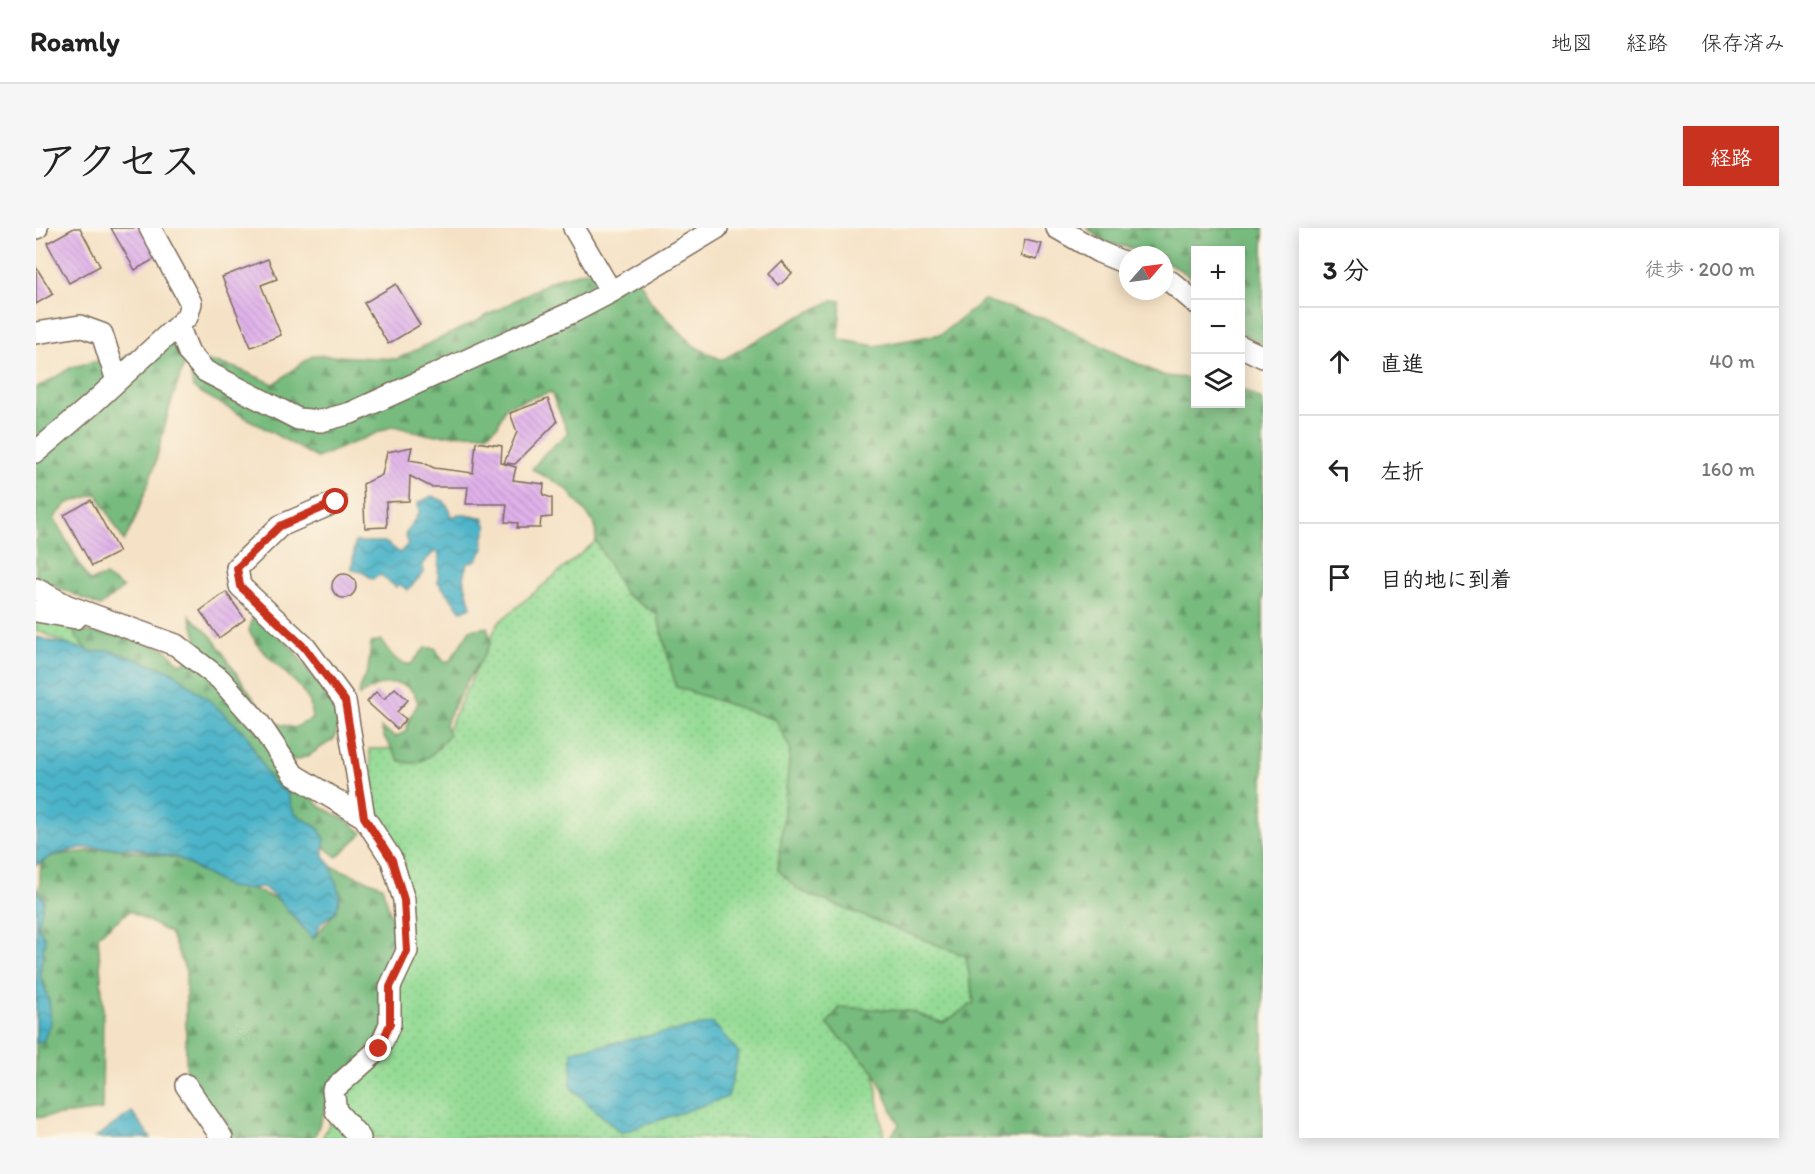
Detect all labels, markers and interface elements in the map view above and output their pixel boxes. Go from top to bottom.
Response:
text: Roamly [30,24,120,58]
text: 地図 [1551,30,1593,55]
text: 経路 [1626,30,1668,55]
text: 保存済み [1701,30,1785,55]
button: 経路 [1683,126,1779,186]
text: アクセス [36,135,201,186]
north arrow [1119,246,1173,300]
map controls [1191,246,1245,408]
button: + [1191,246,1245,300]
text: 3 分 [1323,254,1369,286]
text: 徒歩 · 200 m [1645,257,1755,281]
button: − [1191,300,1245,354]
icon: ahead [1323,345,1356,378]
text: 40 m [1709,349,1755,373]
text: 直進 [1380,350,1424,377]
button: layers [1191,354,1245,408]
icon: left [1323,453,1356,486]
text: 160 m [1702,457,1755,481]
text: 左折 [1380,458,1424,485]
route start [322,488,348,514]
icon: arrive [1323,561,1356,594]
text: 目的地に到着 [1380,566,1512,593]
route end [365,1035,391,1061]

